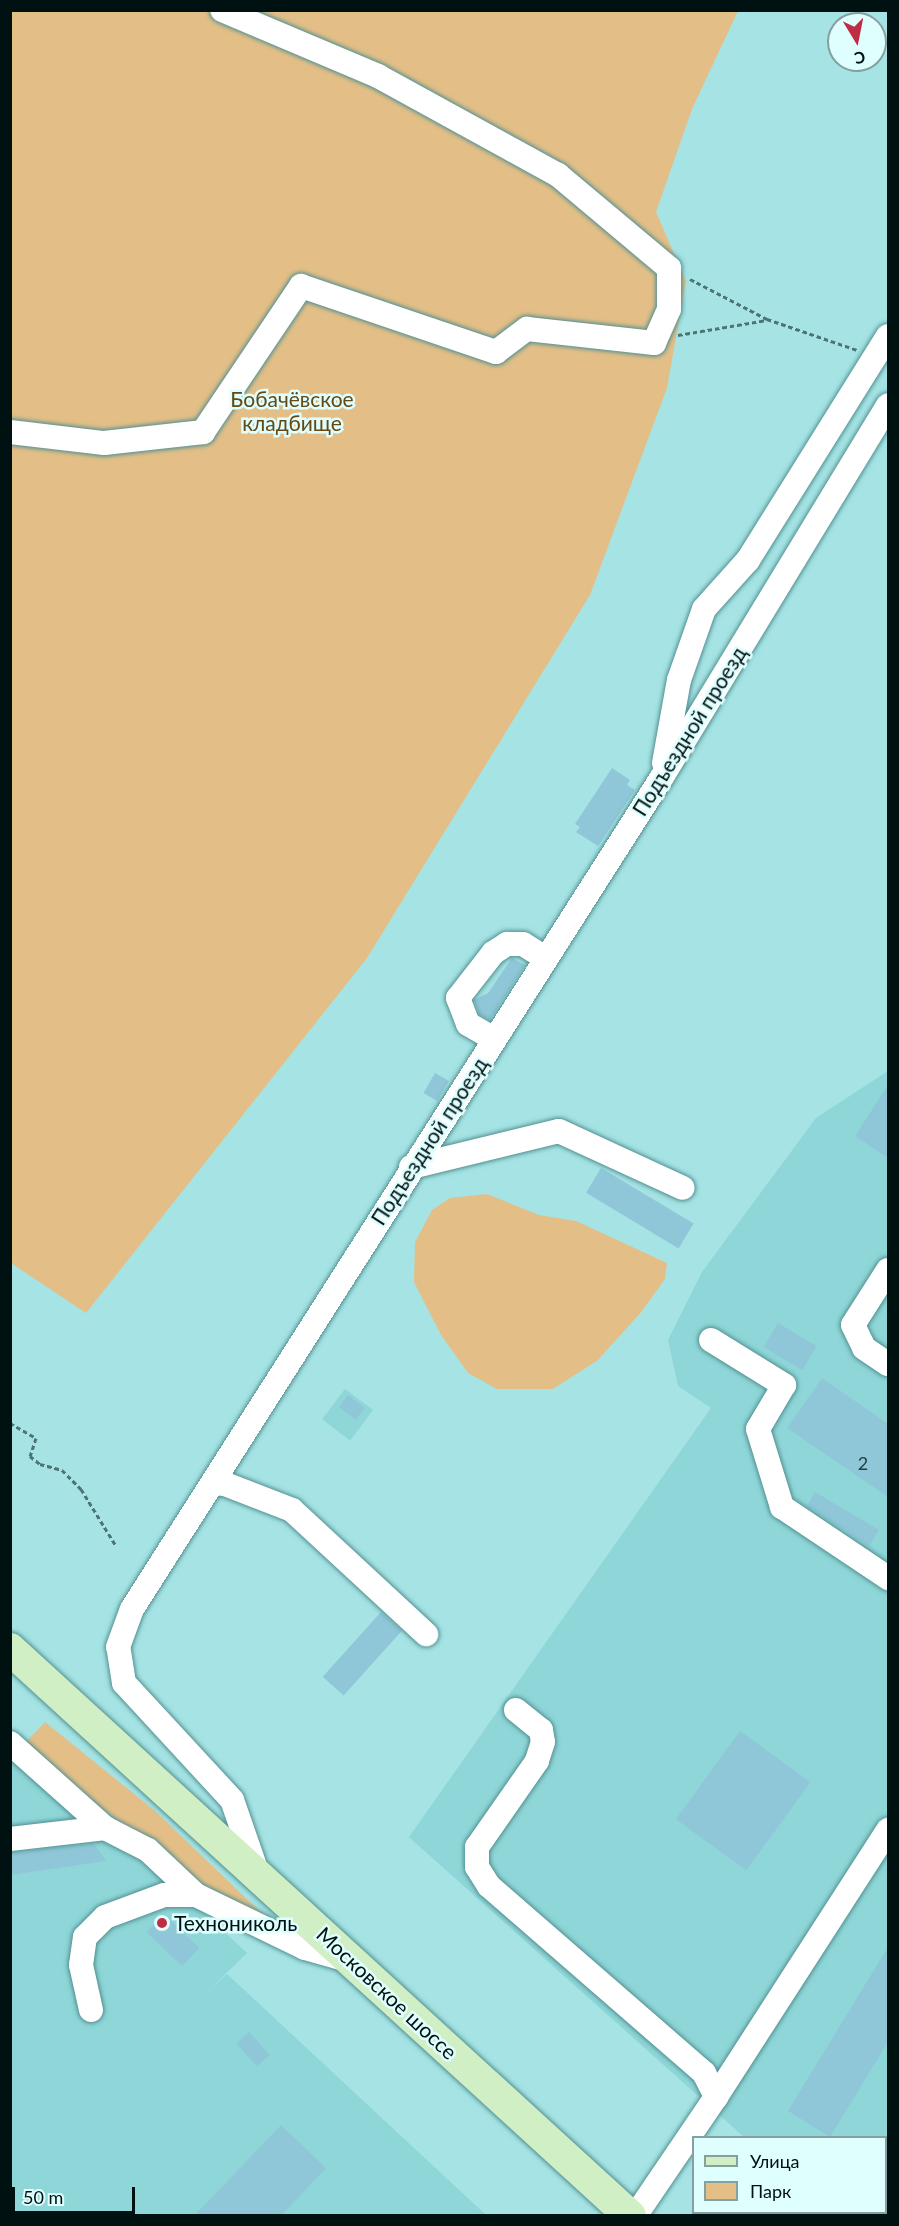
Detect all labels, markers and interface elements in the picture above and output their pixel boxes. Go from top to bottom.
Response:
north arrow [827,12,887,72]
text: С [853,48,867,69]
park label: Бобачёвское кладбище [230,386,354,436]
street label: Подъездной проезд [627,642,751,820]
street label: Подъездной проезд [365,1052,493,1230]
house number: 2 [858,1452,868,1474]
place label: Технониколь [174,1910,297,1936]
marker: Технониколь [155,1916,169,1930]
street label: Московское шоссе [312,1921,462,2065]
legend [692,2136,887,2214]
text: Улица [750,2150,800,2172]
scale bar [15,2175,138,2213]
text: Парк [750,2180,791,2202]
text: 50 m [23,2186,63,2208]

